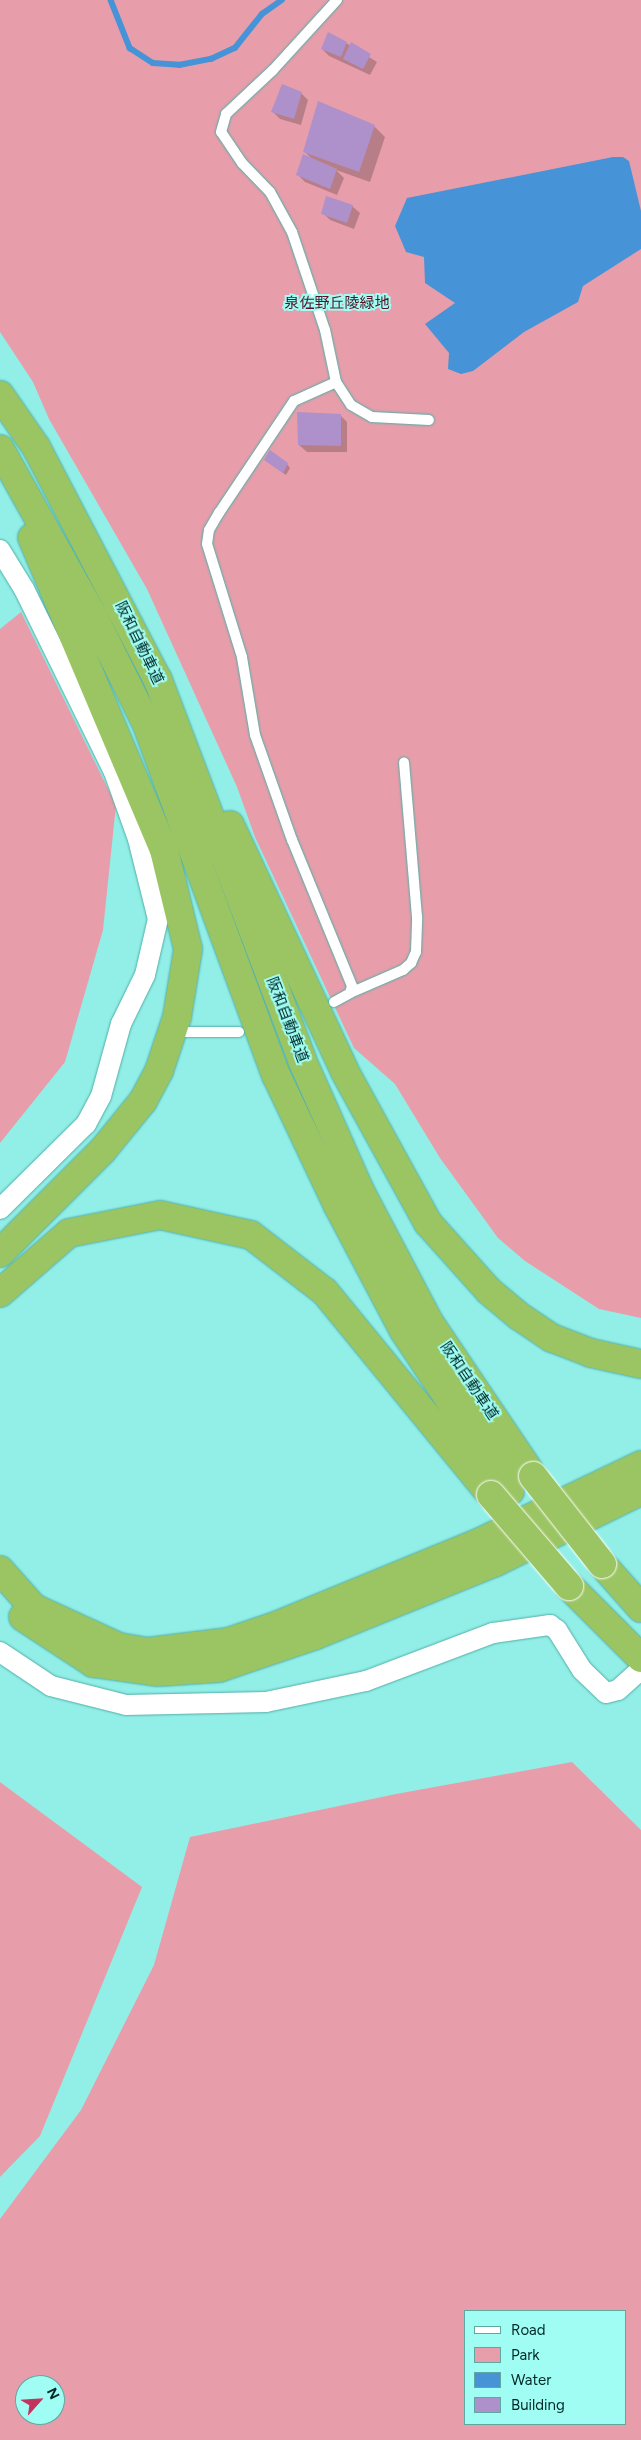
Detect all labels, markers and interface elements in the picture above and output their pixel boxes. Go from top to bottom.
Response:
park label: 泉佐野丘陵緑地 [285,295,389,313]
street label: 阪和自動車道 [111,599,167,687]
street label: 阪和自動車道 [262,975,312,1065]
street label: 阪和自動車道 [436,1339,502,1423]
legend [463,2310,626,2425]
text: Road [511,2321,546,2339]
text: Park [511,2346,540,2364]
text: Water [511,2371,551,2389]
north arrow [15,2375,65,2425]
text: N [43,2385,63,2402]
text: Building [511,2396,565,2414]

